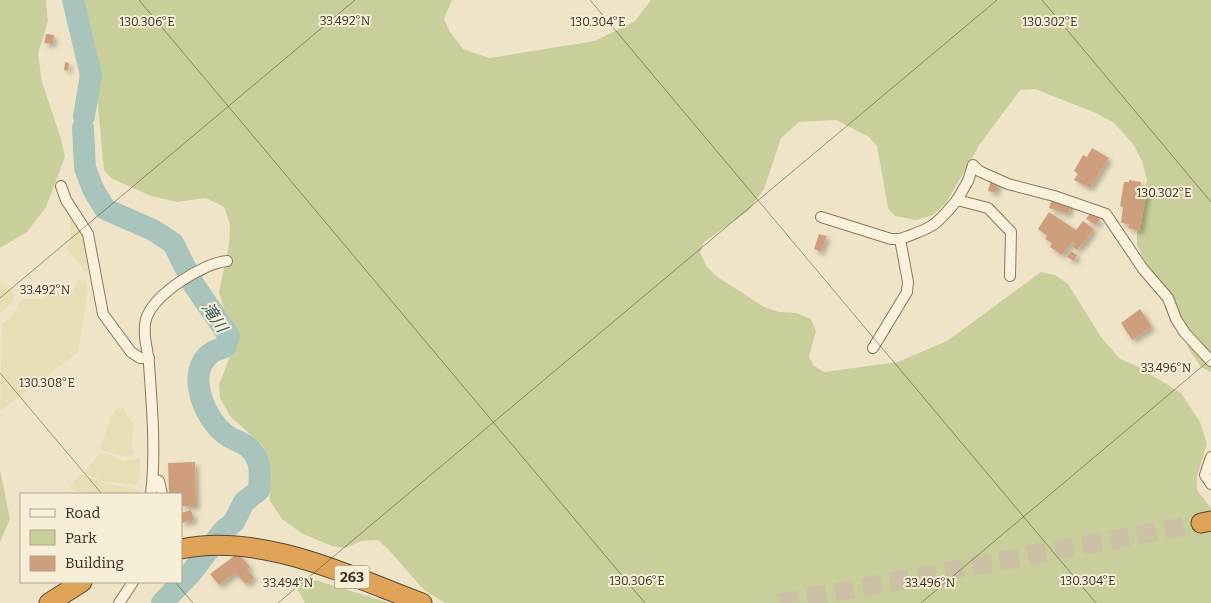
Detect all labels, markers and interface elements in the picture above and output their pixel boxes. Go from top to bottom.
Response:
text: 33.492°N [320,14,371,28]
text: 130.306°E [119,15,175,29]
text: 130.304°E [570,15,626,29]
text: 130.302°E [1022,15,1078,29]
text: 130.302°E [1136,186,1192,200]
text: 33.492°N [20,283,71,297]
water label: 滝川 [198,299,233,338]
text: 33.496°N [1141,361,1192,375]
text: 130.308°E [19,376,75,390]
legend [20,493,182,583]
text: Road [65,504,100,522]
text: Park [65,529,97,547]
text: Building [65,554,124,572]
road number: 263 [334,566,370,588]
text: 130.306°E [609,574,665,588]
text: 130.304°E [1060,574,1116,588]
text: 33.494°N [263,576,314,590]
text: 33.496°N [905,576,956,590]

